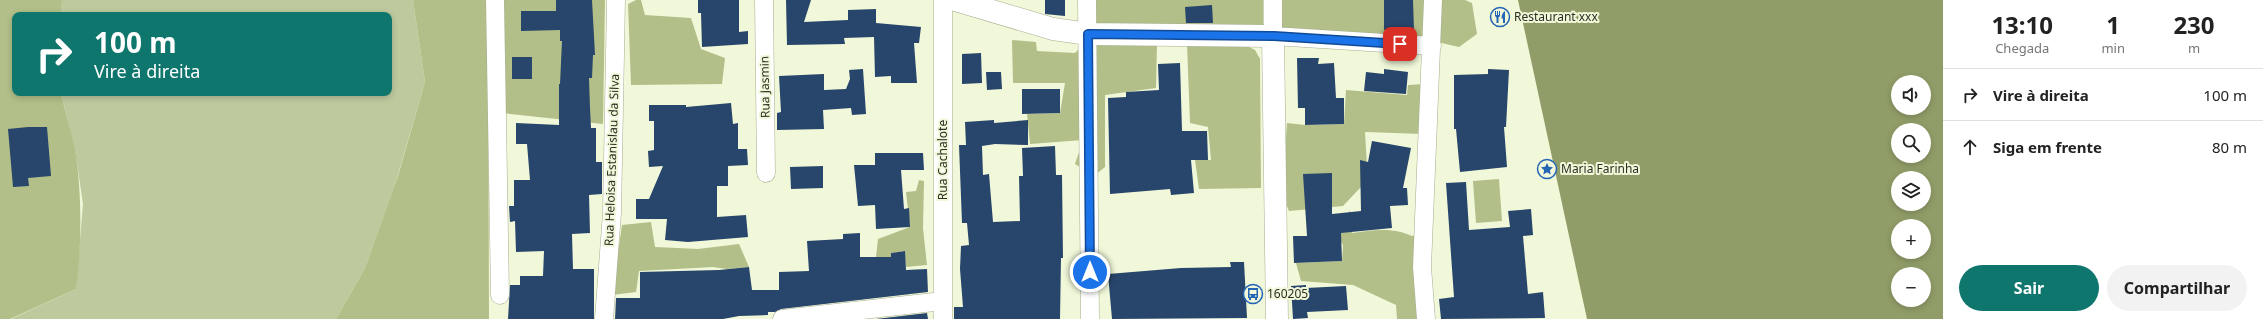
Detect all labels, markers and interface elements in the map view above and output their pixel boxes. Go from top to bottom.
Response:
restaurant icon: Restaurant xxx [1489,6,1511,28]
place label: Restaurant xxx [1514,8,1598,25]
text: 13:10 [1991,8,2053,41]
text: 1 [2106,8,2120,41]
text: 230 [2173,8,2215,41]
text: 100 m [94,23,177,61]
pin [1383,27,1417,61]
icon: right [28,28,80,80]
icon: arrive [1389,33,1411,55]
text: Chegada [1995,39,2049,57]
text: min [2101,39,2125,57]
text: m [2188,39,2200,57]
street label: Rua Jasmin [755,56,774,118]
text: Vire à direita [94,59,200,83]
street label: Rua Heloisa Estanislau da Silva [600,74,623,246]
map controls [1891,75,1931,307]
button: sound [1891,75,1931,115]
icon: right [1959,84,1981,106]
text: Vire à direita [1993,85,2089,105]
text: 100 m [2203,85,2247,105]
street label: Rua Cachalote [934,120,951,200]
button: search [1891,123,1931,163]
icon: ahead [1959,136,1981,158]
text: Siga em frente [1993,137,2102,157]
text: 80 m [2212,137,2247,157]
place icon: Maria Farinha [1536,158,1558,180]
place label: Maria Farinha [1561,160,1639,177]
button: layers [1891,171,1931,211]
button: + [1891,219,1931,259]
position arrow [1069,251,1111,293]
button: Sair [1959,265,2099,311]
button: Compartilhar [2107,265,2247,311]
button: − [1891,267,1931,307]
bus stop icon: 160205 [1242,283,1264,305]
place label: 160205 [1267,285,1308,302]

